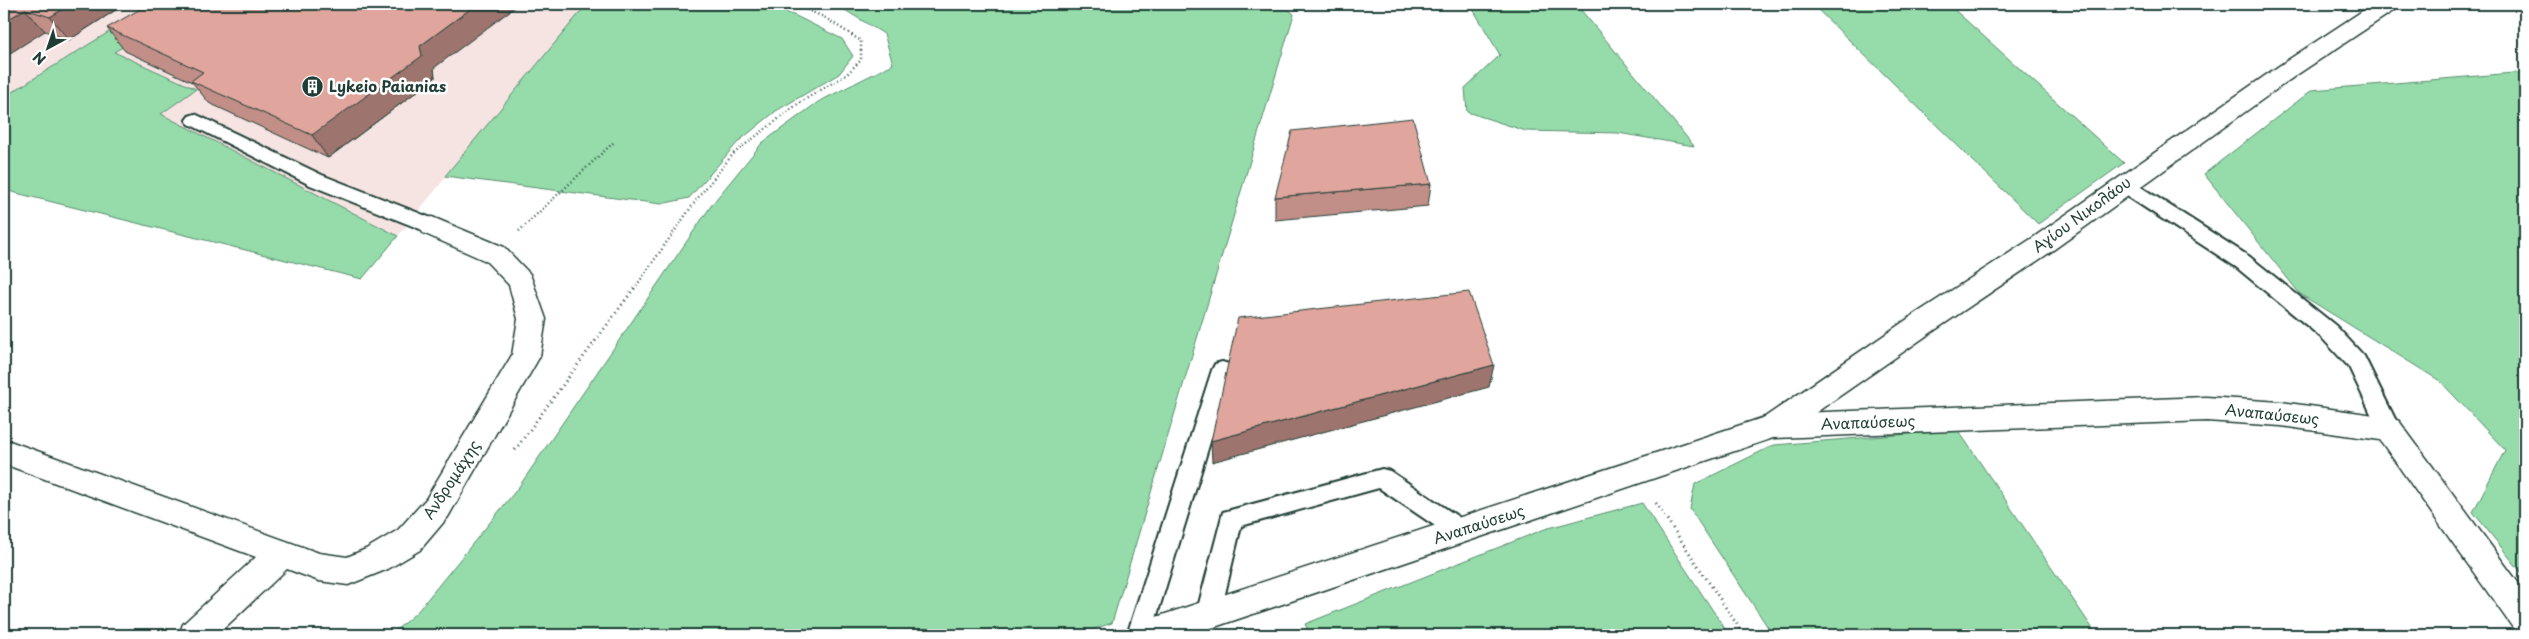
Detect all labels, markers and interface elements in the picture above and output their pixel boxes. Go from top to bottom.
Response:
north arrow [22,22,72,72]
text: N [28,47,50,70]
place label: Lykeio Paianias [329,74,446,97]
building icon: Lykeio Paianias [301,75,325,99]
street label: Αγίου Νικολάου [2027,170,2135,257]
street label: Αναπαύσεως [2224,397,2321,430]
street label: Αναπαύσεως [1820,408,1916,435]
street label: Ανδρομάχης [416,435,485,523]
street label: Αναπαύσεως [1430,498,1527,549]

